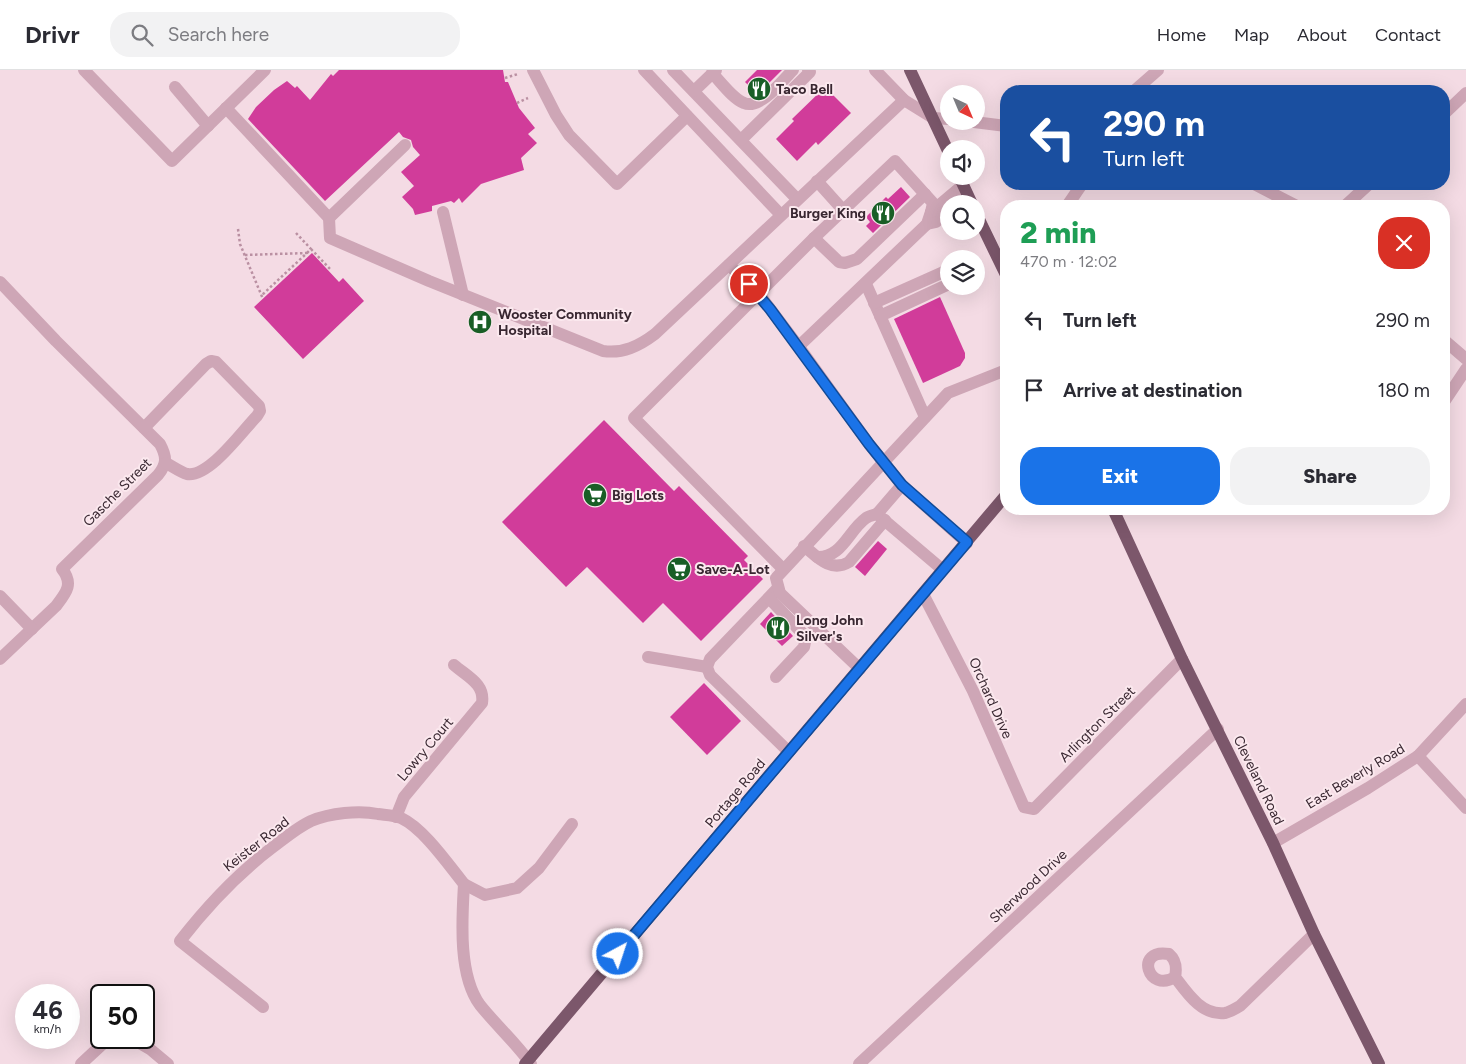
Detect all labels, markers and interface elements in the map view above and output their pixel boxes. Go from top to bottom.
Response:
search box [110,12,460,57]
text: Drivr [25,20,80,49]
icon: search [128,21,156,49]
text: Search here [168,23,269,46]
text: Home [1157,24,1206,46]
text: Map [1234,24,1269,46]
text: About [1297,24,1347,46]
text: Contact [1375,24,1441,46]
restaurant icon: Taco Bell [746,76,772,102]
place label: Taco Bell [776,81,833,98]
north arrow [940,85,985,130]
map controls [940,85,985,295]
text: 290 m [1103,103,1205,145]
icon: left [1020,105,1085,170]
button: sound [940,140,985,185]
text: Turn left [1103,145,1185,172]
button: search [940,195,985,240]
restaurant icon: Burger King [870,200,896,226]
place label: Burger King [790,205,866,222]
text: 2 min [1020,214,1097,251]
button: close [1378,217,1430,269]
button: layers [940,250,985,295]
text: 470 m · 12:02 [1020,252,1117,271]
pin [728,263,770,305]
icon: arrive [735,270,763,298]
place label: Wooster Community Hospital [498,306,633,339]
icon: left [1020,306,1048,334]
hospital icon: Wooster Community Hospital [467,309,493,335]
text: Turn left [1063,309,1137,332]
text: 290 m [1376,309,1430,332]
icon: arrive [1020,376,1048,404]
text: Arrive at destination [1063,379,1242,402]
text: 180 m [1377,379,1430,402]
button: Exit [1020,447,1220,505]
button: Share [1230,447,1430,505]
street label: Gasche Street [80,455,155,530]
supermarket icon: Big Lots [582,482,608,508]
place label: Big Lots [612,487,664,504]
supermarket icon: Save-A-Lot [666,556,692,582]
place label: Save-A-Lot [696,561,770,578]
place label: Long John Silver's [796,612,863,645]
restaurant icon: Long John Silver's [765,615,791,641]
street label: Orchard Drive [965,655,1016,742]
street label: Arlington Street [1056,683,1139,766]
street label: Lowry Court [394,714,457,785]
street label: Cleveland Road [1230,733,1288,828]
street label: East Beverly Road [1303,740,1408,813]
street label: Portage Road [702,755,769,831]
street label: Keister Road [220,813,293,875]
street label: Sherwood Drive [986,846,1071,927]
position arrow [591,927,643,979]
speed limit sign: 50 [90,984,155,1049]
text: 46 [32,995,63,1025]
text: km/h [34,1022,61,1036]

